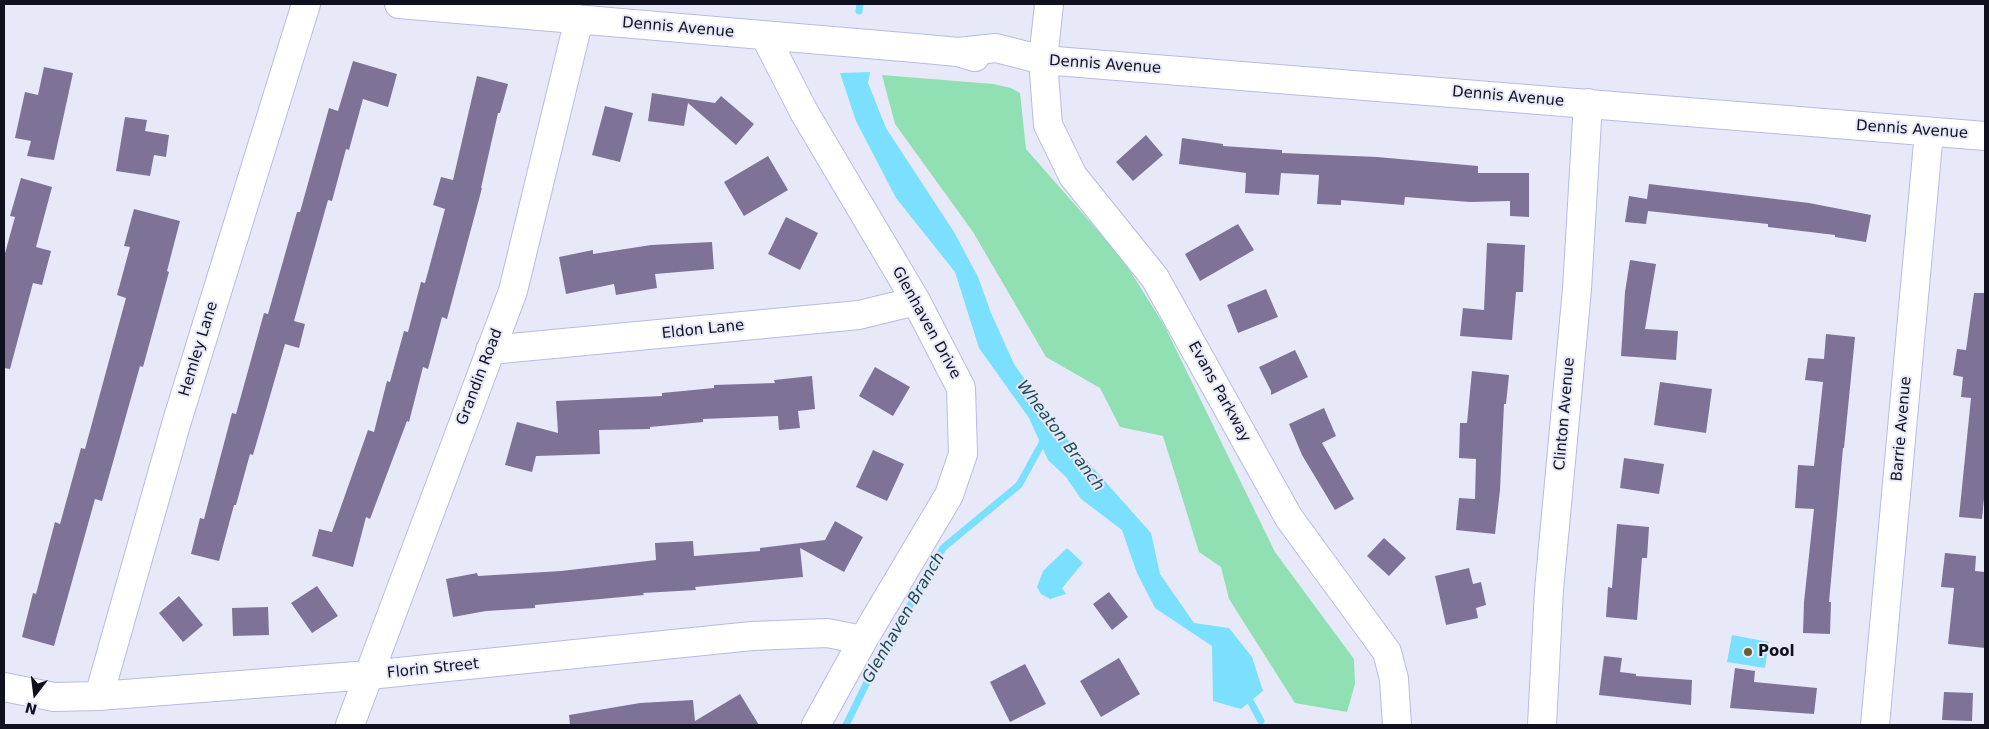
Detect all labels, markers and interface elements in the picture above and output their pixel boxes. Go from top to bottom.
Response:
street label: Dennis Avenue [621,14,735,42]
street label: Dennis Avenue [1048,52,1162,78]
street label: Dennis Avenue [1451,83,1565,111]
street label: Dennis Avenue [1855,117,1969,143]
street label: Glenhaven Drive [888,264,964,382]
street label: Hemley Lane [176,299,222,399]
street label: Eldon Lane [661,317,745,343]
street label: Grandin Road [453,326,507,428]
street label: Evans Parkway [1184,338,1254,446]
street label: Clinton Avenue [1551,357,1579,471]
street label: Barrie Avenue [1888,376,1916,482]
water label: Wheaton Branch [1012,377,1108,495]
water label: Glenhaven Branch [859,549,949,687]
place label: Pool [1758,643,1795,661]
marker: Pool [1742,646,1754,658]
street label: Florin Street [386,655,480,683]
north arrow [10,669,60,719]
text: N [23,699,39,718]

